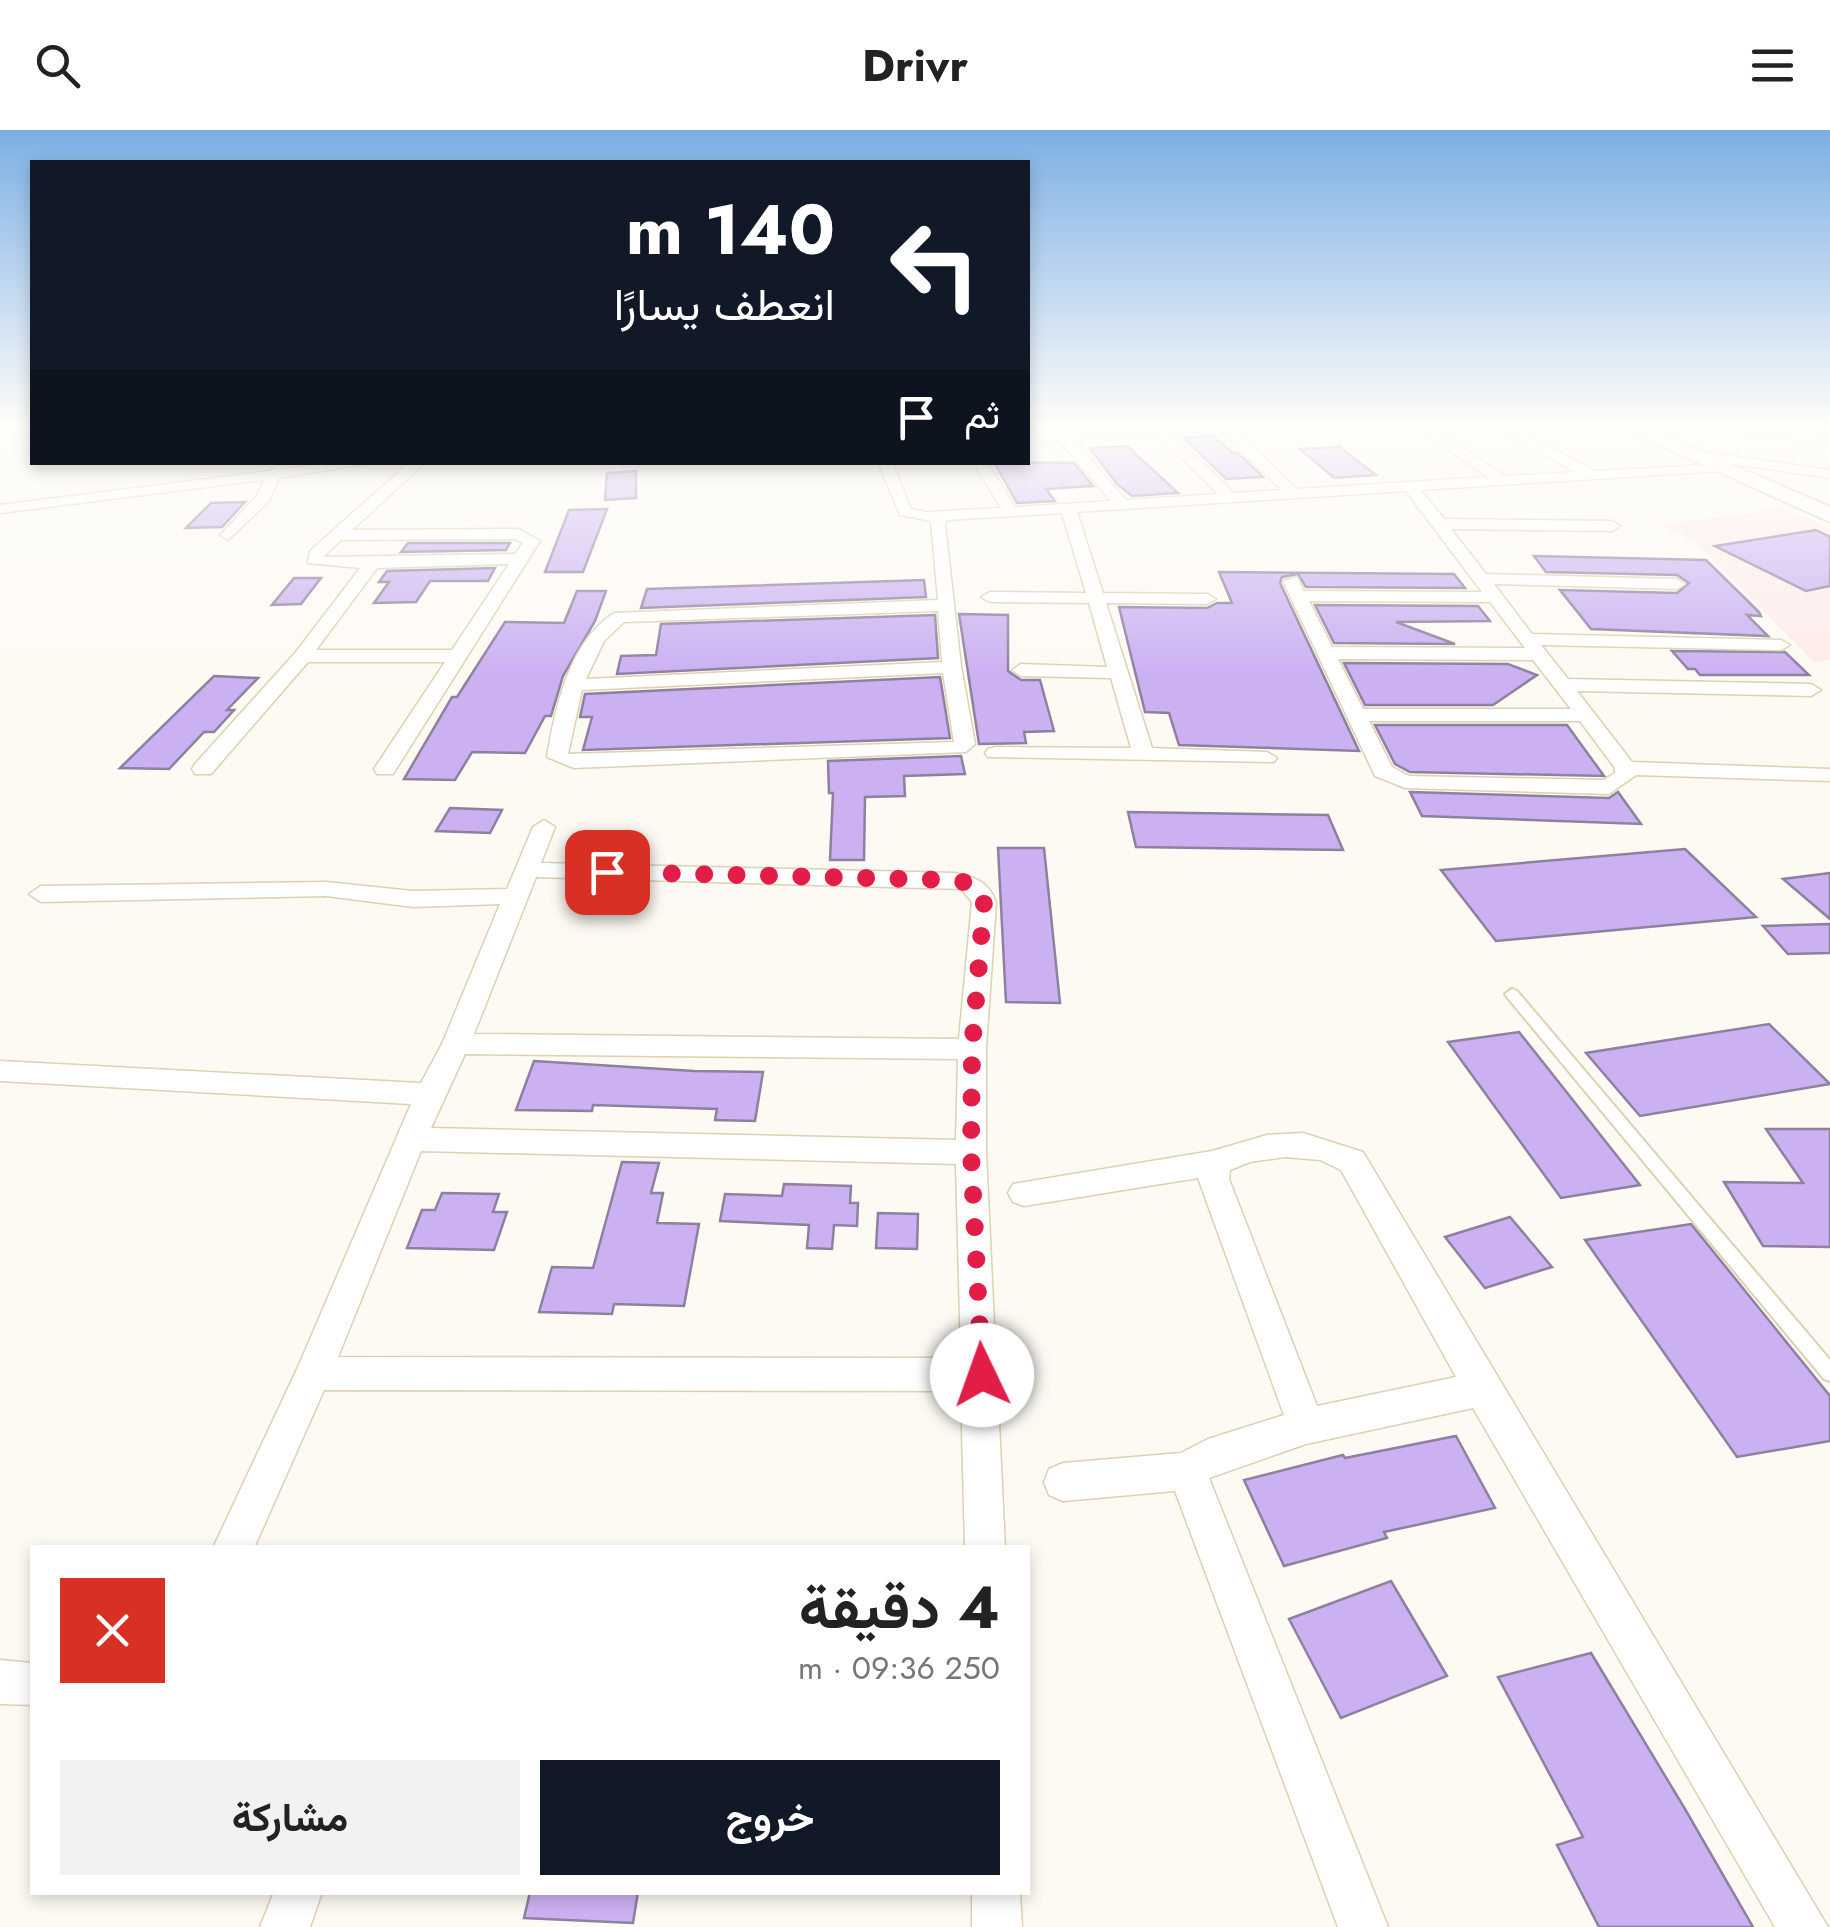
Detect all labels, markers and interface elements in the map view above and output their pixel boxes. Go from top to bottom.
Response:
text: Drivr [862,33,968,98]
icon: search [30,38,85,93]
icon: menu [1745,38,1800,93]
text: 140 m [626,179,835,280]
icon: left [870,200,1000,330]
text: انعطف يسارًا [614,272,835,337]
text: ثم [964,387,1000,442]
icon: arrive [889,390,944,445]
pin [565,830,650,915]
icon: arrive [580,845,635,900]
position arrow [930,1323,1034,1427]
text: 4 دقيقة [799,1564,1000,1651]
button: close [60,1578,165,1683]
text: 250 m · 09:36 [798,1645,1000,1691]
button: مشاركة [60,1760,520,1875]
button: خروج [540,1760,1000,1875]

